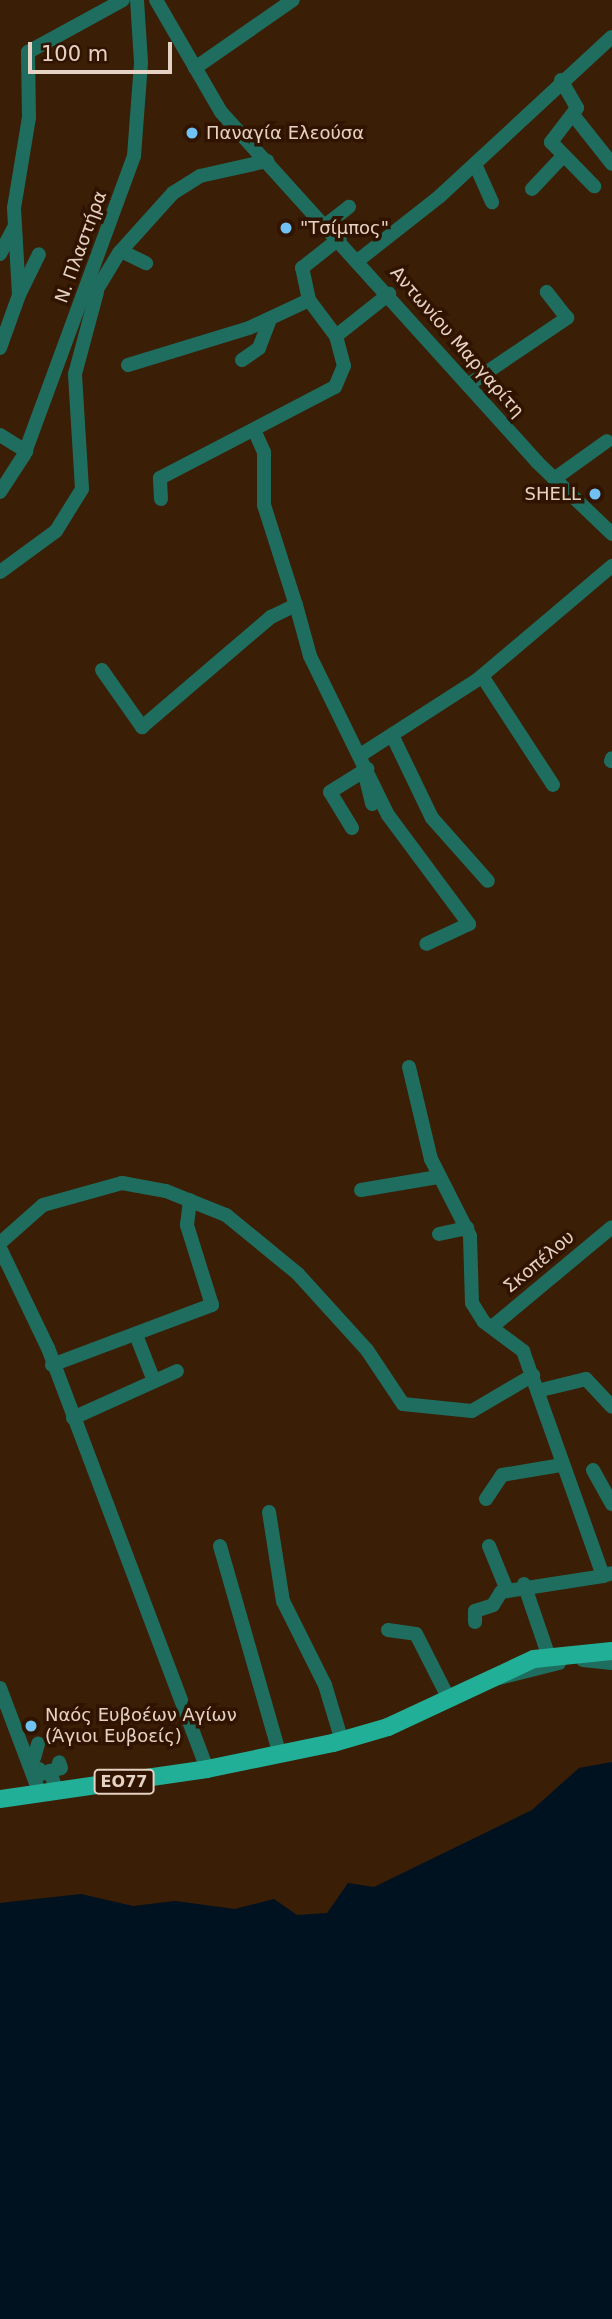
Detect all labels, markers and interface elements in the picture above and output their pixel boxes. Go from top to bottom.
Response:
scale bar [32,28,175,72]
text: 100 m [41,42,108,66]
place label: Παναγία Ελεούσα [206,122,364,144]
marker: Παναγία Ελεούσα [184,125,200,141]
street label: Ν. Πλαστήρα [51,188,111,306]
place label: "Τσίμπος" [300,217,389,239]
marker: "Τσίμπος" [278,220,294,236]
street label: Αντωνίου Μαργαρίτη [386,262,528,422]
place label: SHELL [525,483,581,505]
marker: SHELL [587,486,603,502]
street label: Σκοπέλου [499,1226,579,1298]
place label: Ναός Ευβοέων Αγίων (Άγιοι Ευβοείς) [45,1705,237,1748]
marker: Ναός Ευβοέων Αγίων (Άγιοι Ευβοείς) [23,1718,39,1734]
road number: ΕΟ77 [92,1770,156,1795]

